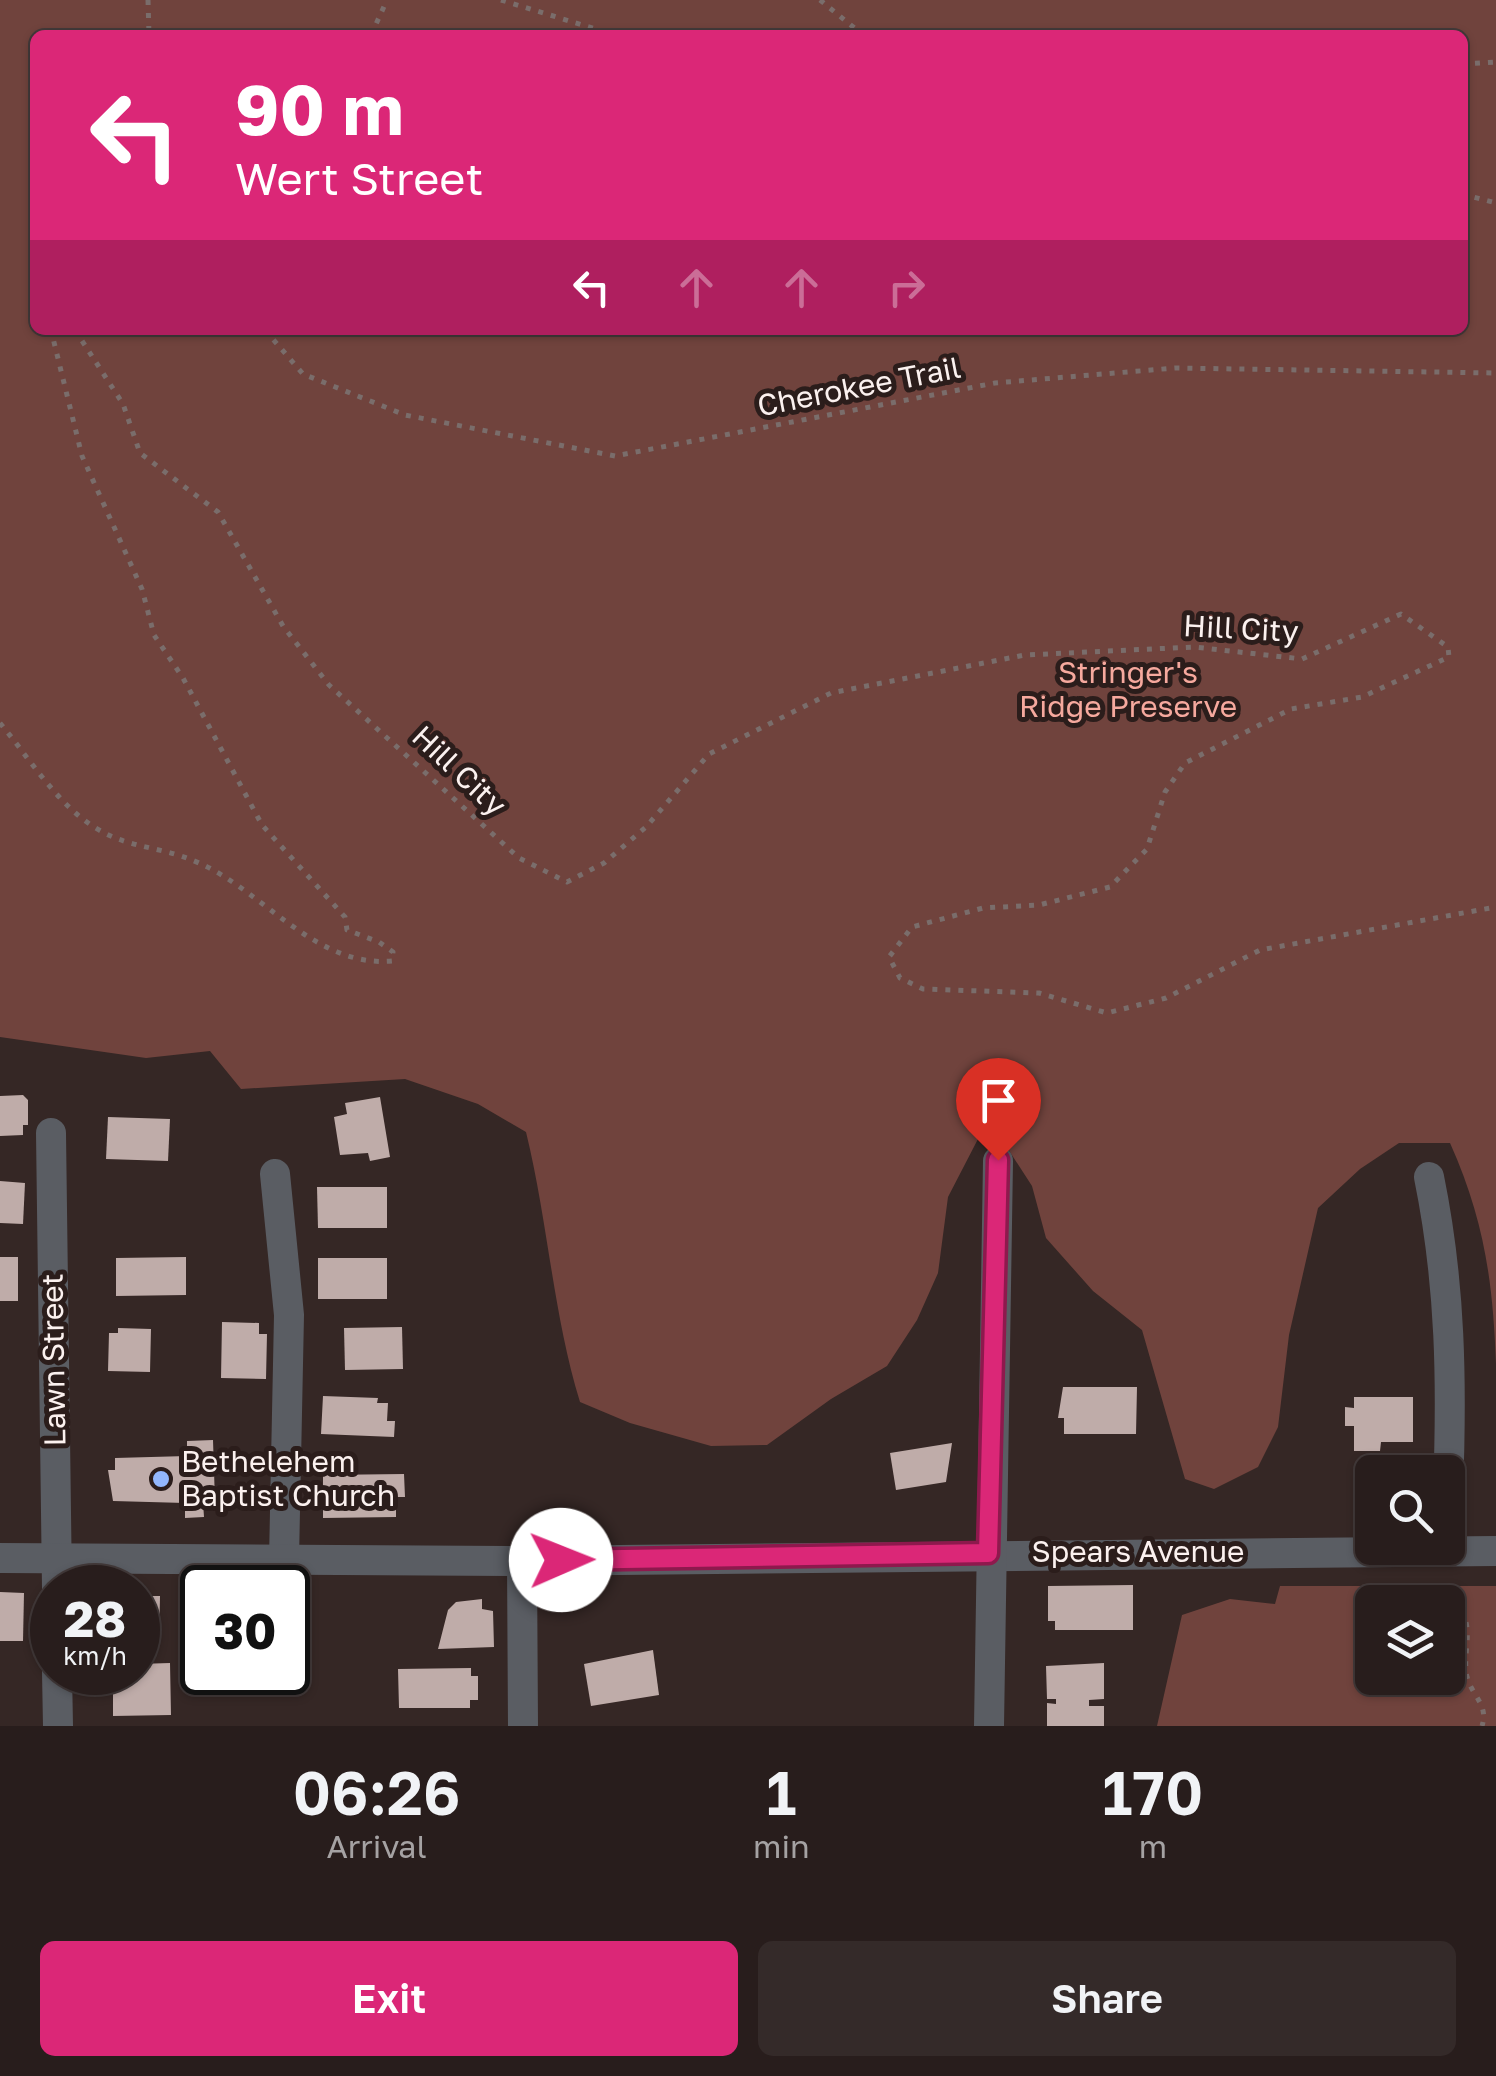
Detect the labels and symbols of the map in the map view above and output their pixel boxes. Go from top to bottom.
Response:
street label: Cherokee Trail [754,349,963,423]
street label: Hill City [1182,607,1300,649]
park label: Stringer's Ridge Preserve [1019,654,1237,724]
street label: Hill City [405,718,514,823]
pin [956,1058,1041,1161]
street label: Lawn Street [33,1273,73,1447]
place label: Bethelehem Baptist Church [181,1443,395,1513]
marker: Bethelehem Baptist Church [150,1468,172,1490]
position arrow [509,1508,613,1612]
street label: Spears Avenue [1032,1533,1245,1569]
speed limit sign: 30 [180,1565,310,1695]

